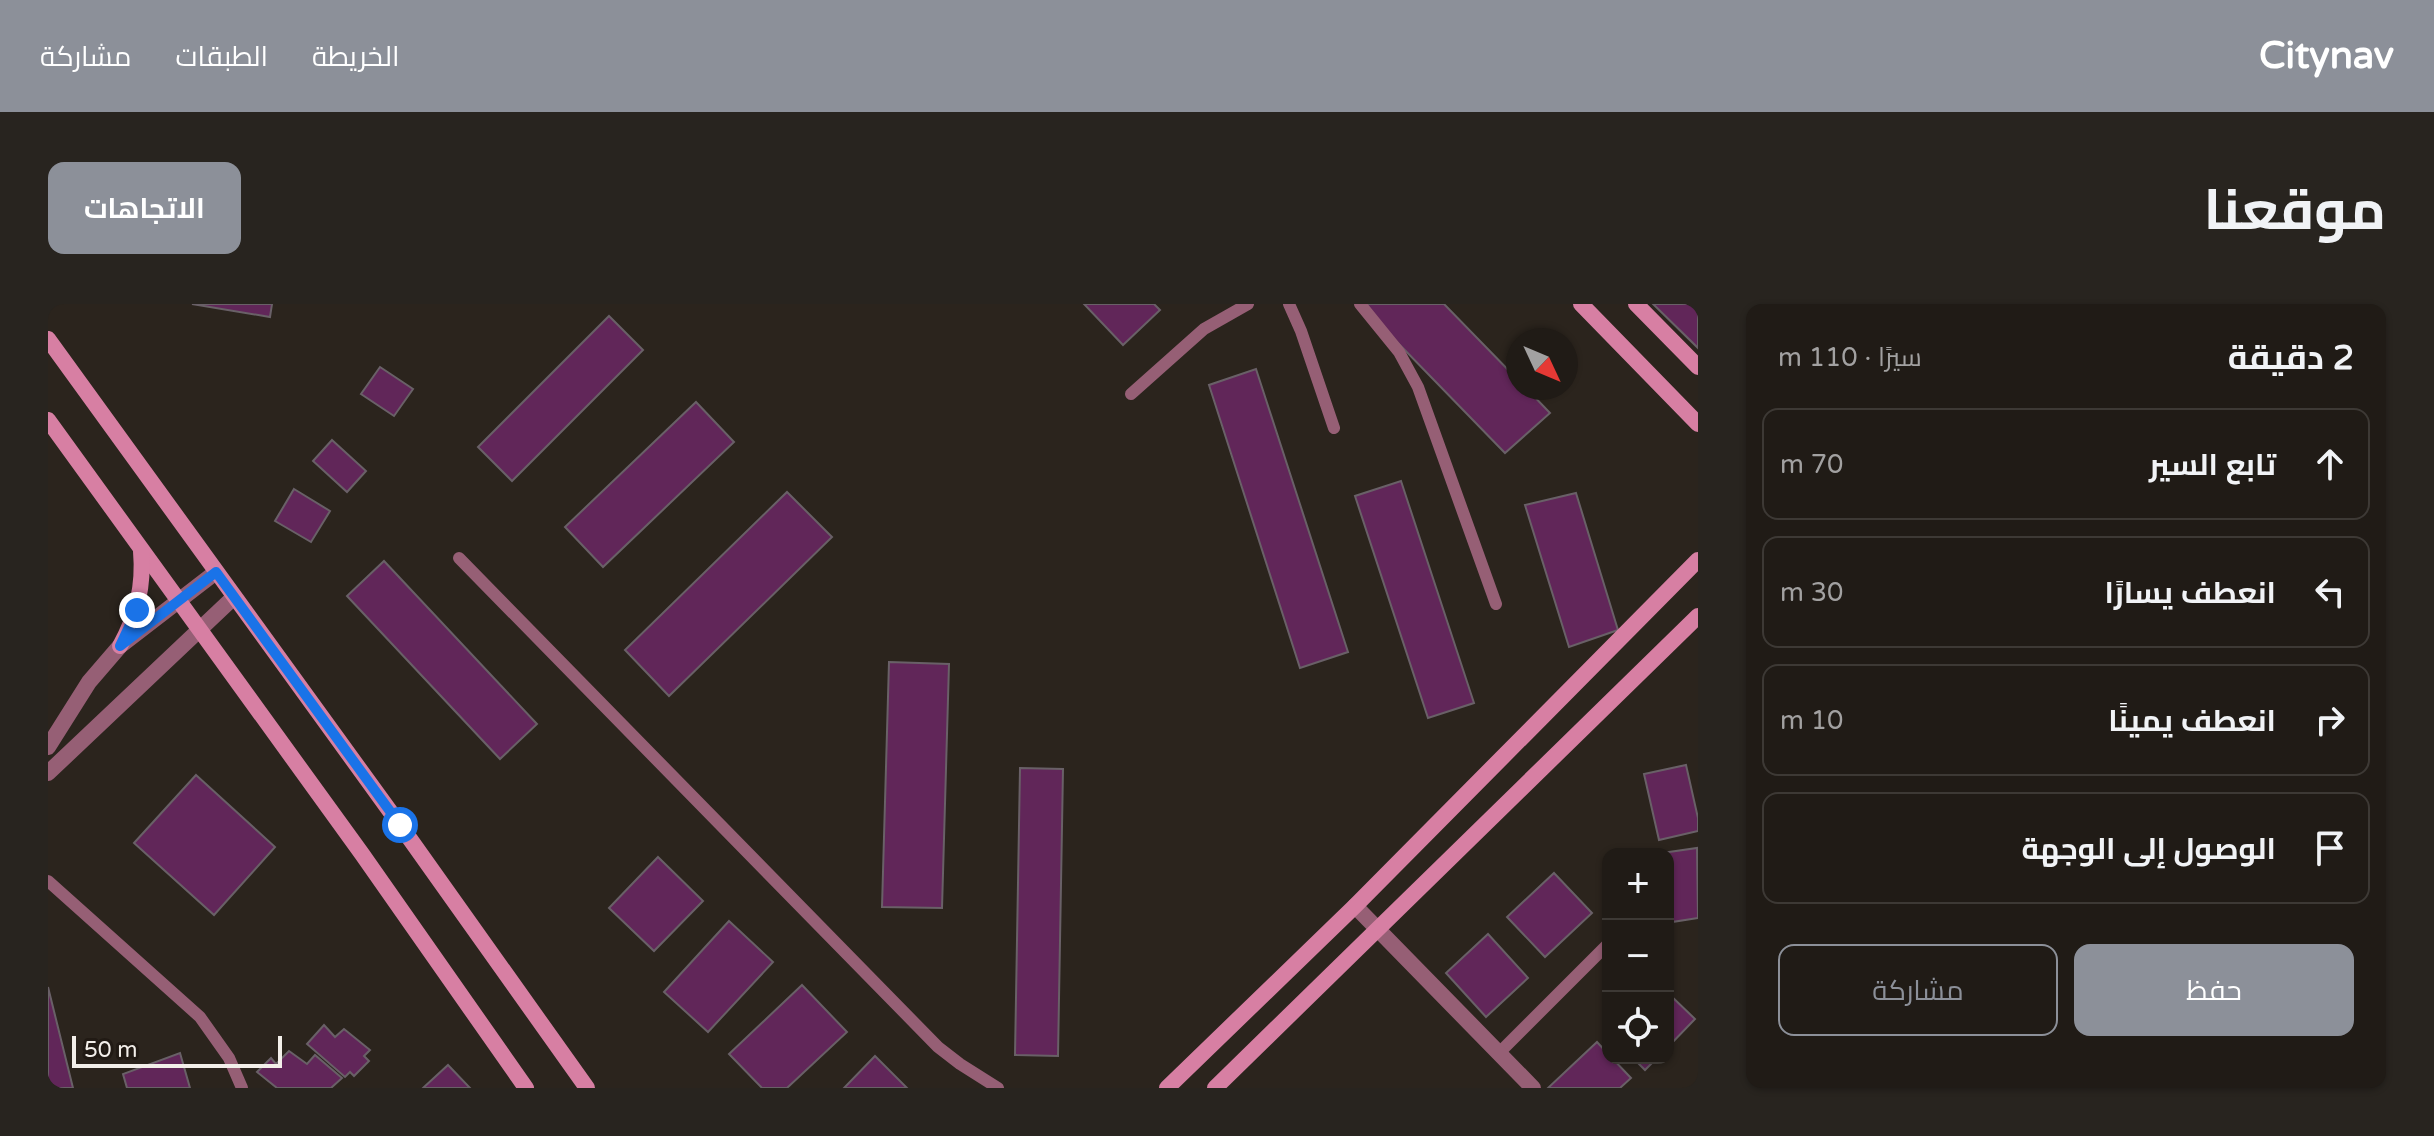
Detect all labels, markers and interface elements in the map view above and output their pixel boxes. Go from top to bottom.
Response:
text: Citynav [2259,33,2394,79]
text: مشاركة [40,40,131,74]
text: الطبقات [175,40,268,74]
text: الخريطة [312,40,399,74]
button: الاتجاهات [48,162,241,254]
text: موقعنا [2203,178,2386,245]
north arrow [1506,328,1578,400]
text: 2 دقيقة [2228,338,2354,379]
text: سيرًا · 110 m [1778,342,1922,373]
icon: ahead [2308,442,2352,486]
text: تابع السير [2149,447,2276,484]
text: 70 m [1780,449,1843,480]
icon: left [2308,570,2352,614]
text: انعطف يسارًا [2105,575,2276,612]
text: 30 m [1780,577,1843,608]
route end [119,592,155,628]
icon: right [2308,698,2352,742]
text: انعطف يمينًا [2108,703,2276,740]
text: 10 m [1780,705,1843,736]
route start [382,807,418,843]
icon: arrive [2308,826,2352,870]
text: الوصول إلى الوجهة [2021,831,2276,868]
map controls [1602,848,1674,1064]
button: + [1602,848,1674,920]
button: − [1602,920,1674,992]
button: مشاركة [1778,944,2058,1036]
button: حفظ [2074,944,2354,1036]
button: locate [1602,992,1674,1064]
scale bar [72,1032,282,1068]
text: 50 m [84,1037,138,1063]

